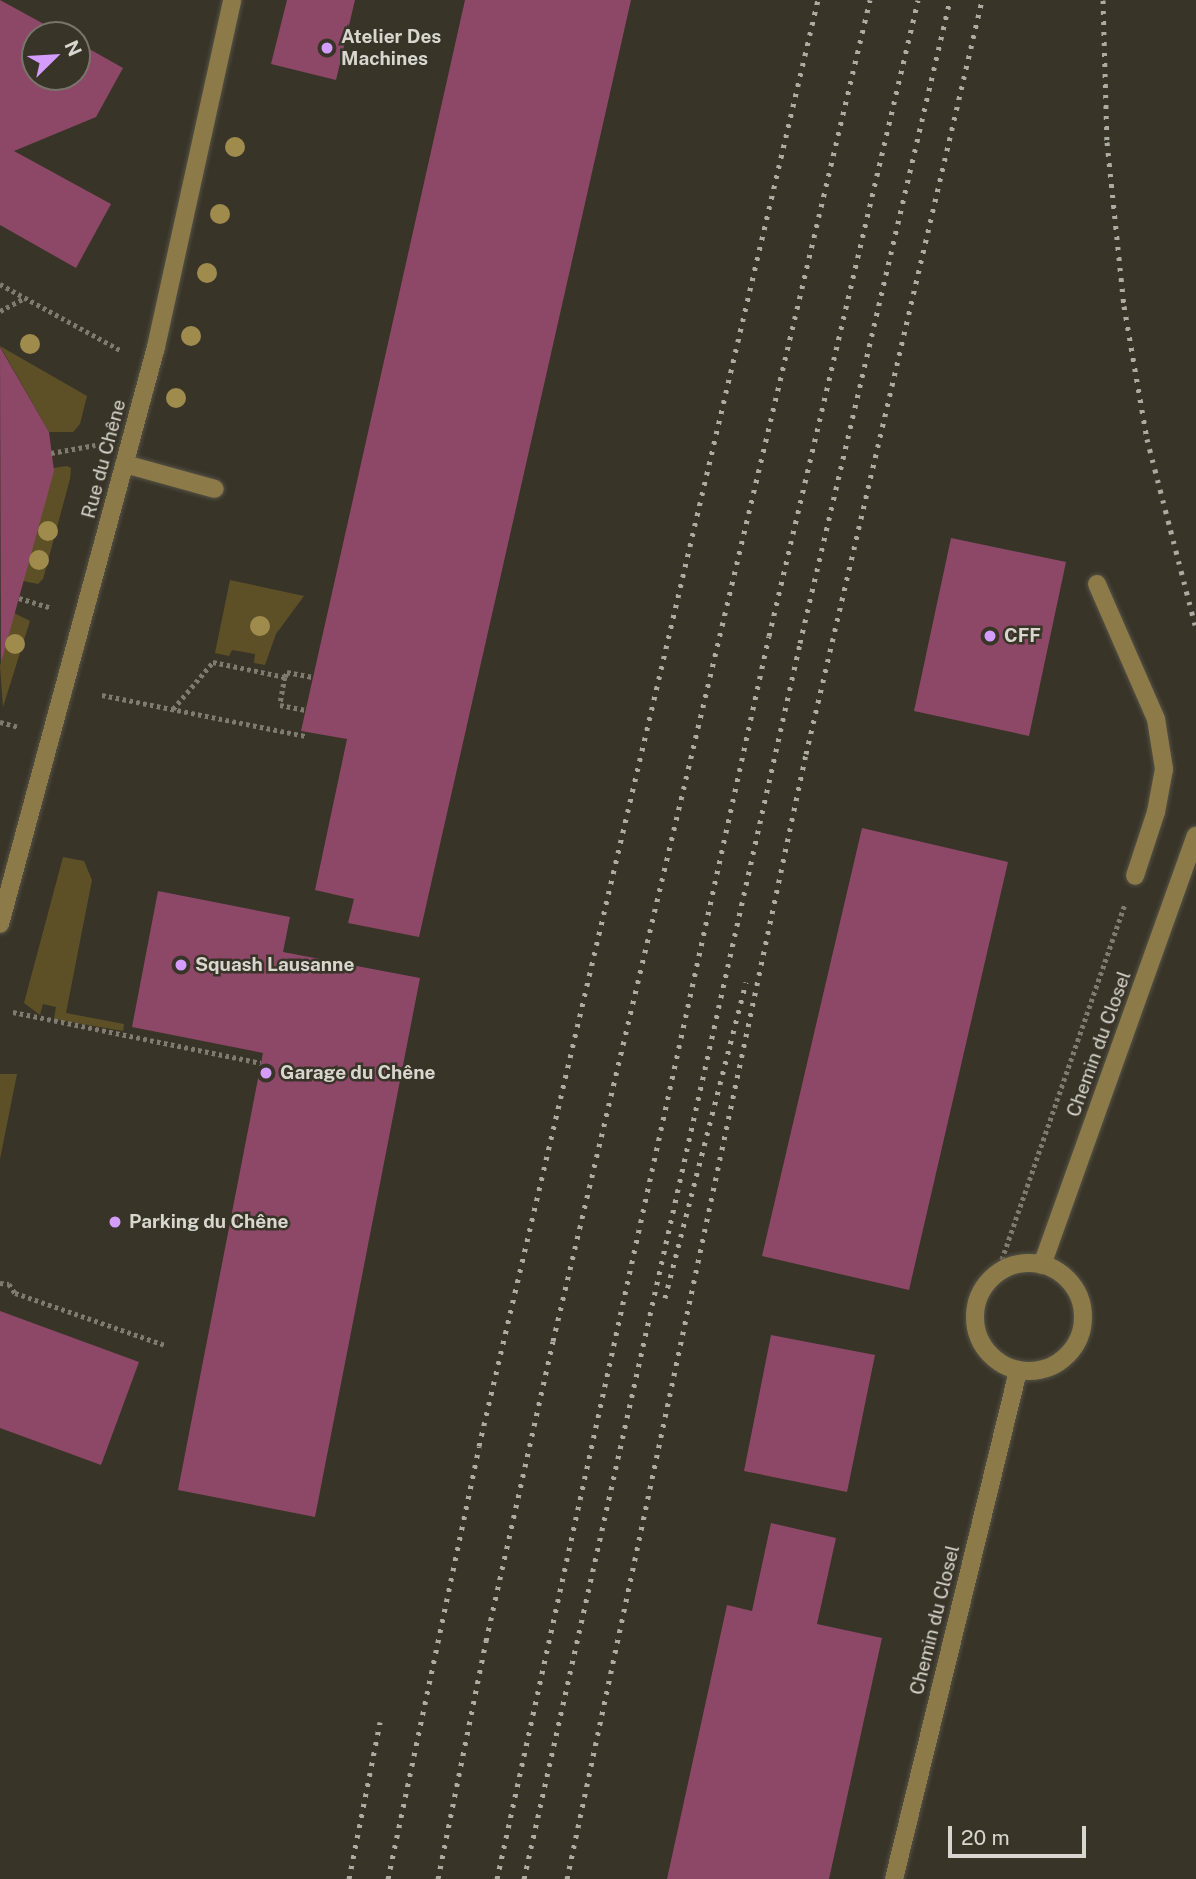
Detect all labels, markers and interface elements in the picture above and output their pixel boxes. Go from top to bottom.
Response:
north arrow [21,21,91,91]
place label: Atelier Des Machines [341,26,441,70]
text: N [60,37,86,60]
marker: Atelier Des Machines [319,40,335,56]
street label: Rue du Chêne [77,397,131,521]
place label: CFF [1004,625,1041,647]
marker: CFF [982,628,998,644]
place label: Squash Lausanne [195,954,354,976]
marker: Squash Lausanne [173,957,189,973]
street label: Chemin du Closel [1062,968,1136,1120]
place label: Garage du Chêne [280,1062,436,1084]
marker: Garage du Chêne [258,1065,274,1081]
place label: Parking du Chêne [129,1211,289,1233]
marker: Parking du Chêne [107,1214,123,1230]
street label: Chemin du Closel [905,1543,965,1697]
scale bar [951,1812,1089,1856]
text: 20 m [961,1825,1010,1850]

